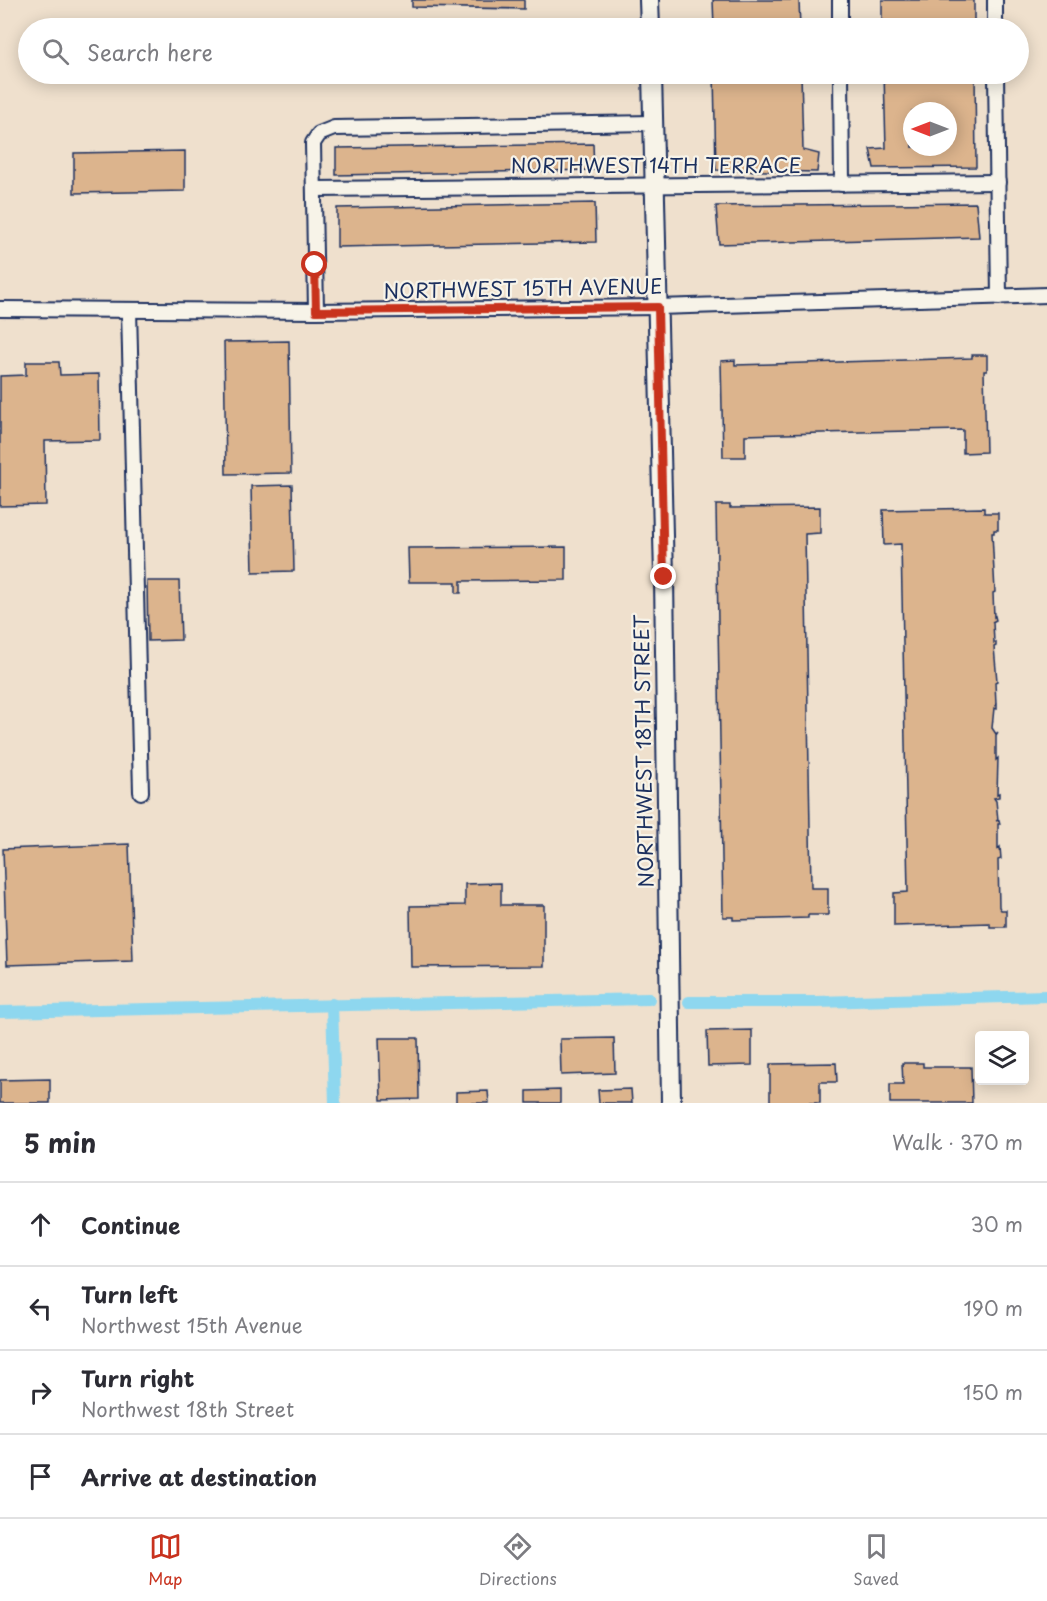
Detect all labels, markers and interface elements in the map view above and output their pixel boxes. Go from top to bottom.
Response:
search box [18,18,1029,84]
icon: search [39,35,72,68]
text: Search here [87,35,213,68]
north arrow [903,102,957,156]
street label: NORTHWEST 14TH TERRACE [511,150,801,180]
route start [301,251,327,277]
street label: NORTHWEST 15TH AVENUE [383,271,663,305]
route end [650,563,676,589]
street label: NORTHWEST 18TH STREET [626,614,660,888]
map controls [975,1031,1029,1085]
button: layers [975,1031,1029,1085]
text: 5 min [24,1123,96,1162]
text: Walk · 370 m [892,1127,1023,1157]
icon: ahead [24,1208,57,1241]
text: Continue [81,1208,180,1241]
text: 30 m [970,1209,1023,1239]
text: Turn left [81,1277,178,1310]
icon: left [24,1292,57,1325]
text: 190 m [964,1293,1023,1323]
text: Northwest 15th Avenue [81,1310,303,1340]
text: Turn right [81,1361,194,1394]
icon: right [24,1376,57,1409]
text: 150 m [963,1377,1023,1407]
text: Northwest 18th Street [81,1394,294,1424]
icon: arrive [24,1460,57,1493]
text: Arrive at destination [81,1460,317,1493]
tab: Map [148,1530,182,1590]
tab: Directions [479,1530,557,1590]
tab: Saved [853,1530,899,1590]

